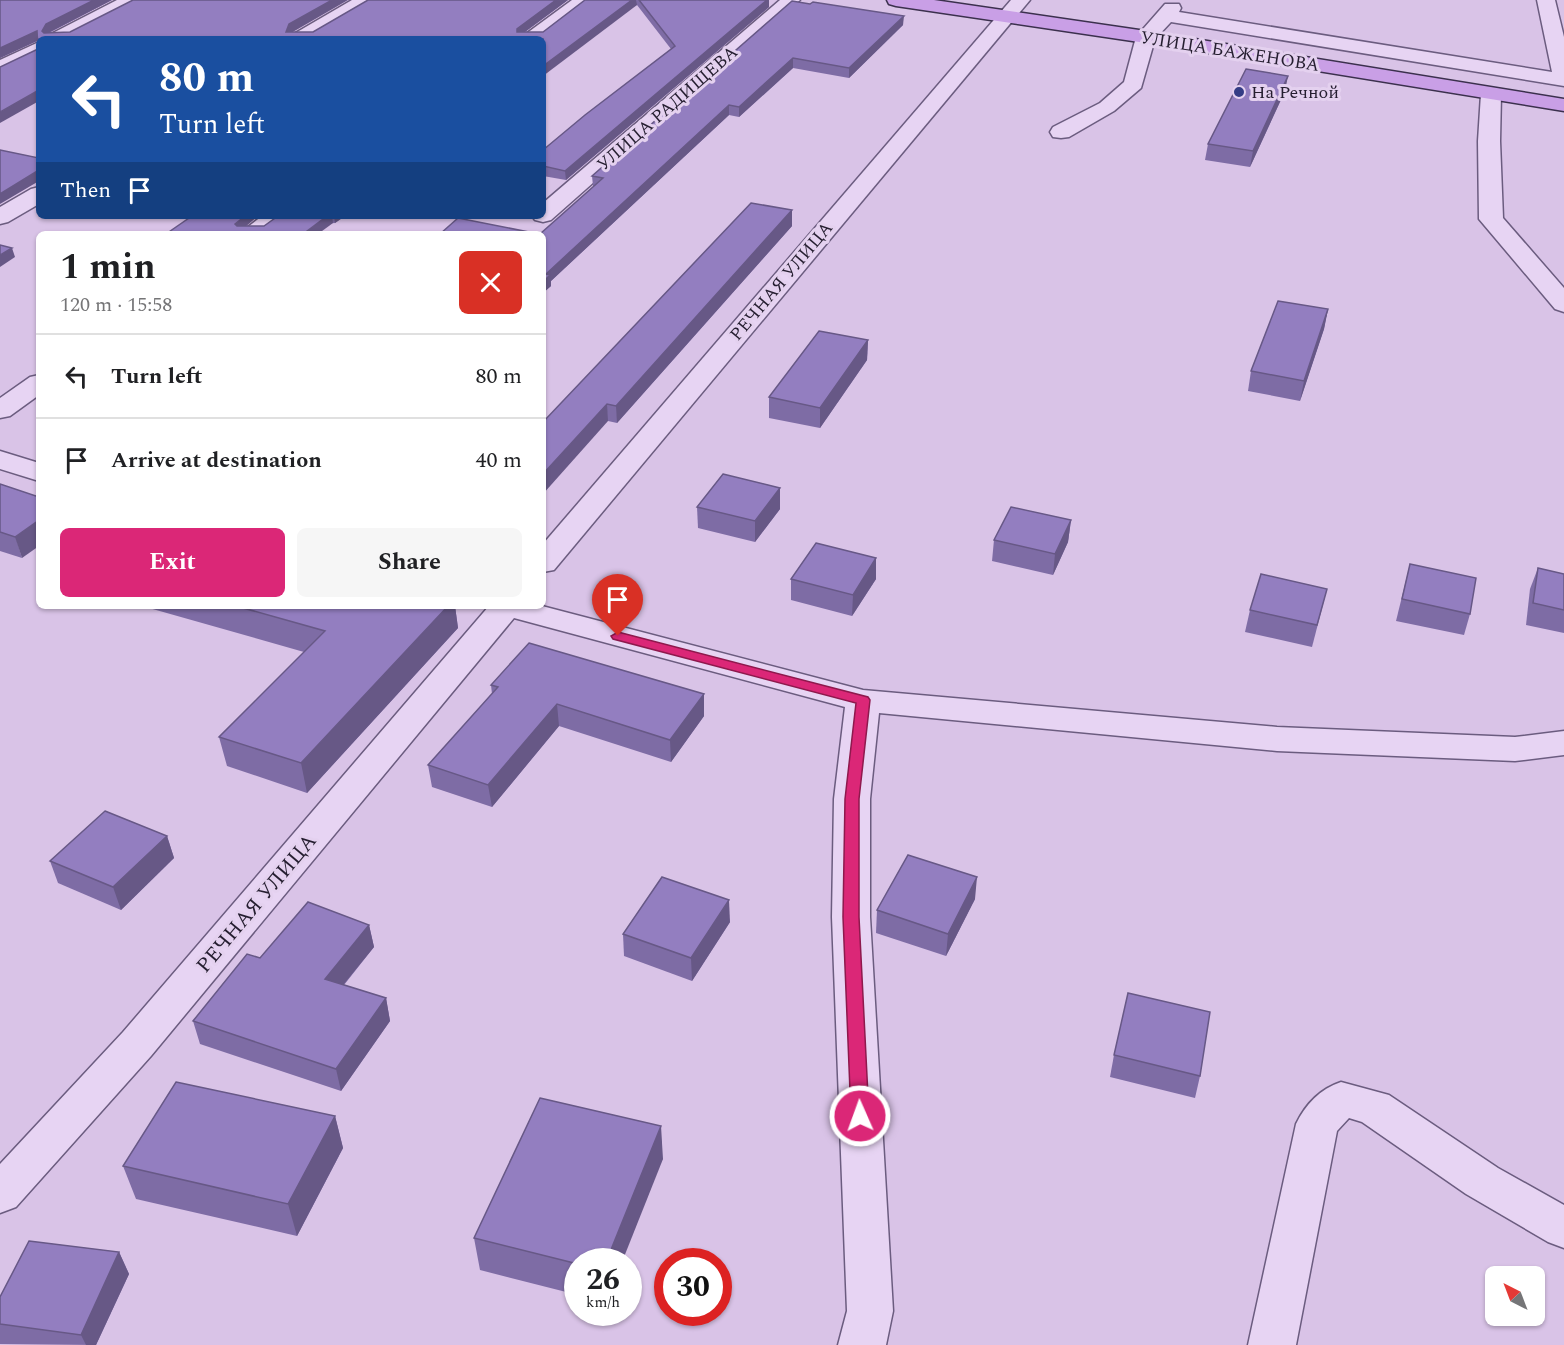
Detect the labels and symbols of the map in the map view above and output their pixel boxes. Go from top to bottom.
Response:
street label: УЛИЦА БАЖЕНОВА [1138,24,1321,79]
street label: УЛИЦА РАДИЩЕВА [591,39,744,177]
place label: На Речной [1251,79,1339,106]
marker: На Речной [1232,85,1246,99]
street label: РЕЧНАЯ УЛИЦА [723,216,840,347]
pin [592,574,643,636]
street label: РЕЧНАЯ УЛИЦА [189,827,325,980]
position arrow [828,1084,892,1148]
speed limit sign: 30 [654,1248,732,1326]
north arrow [1485,1266,1545,1326]

